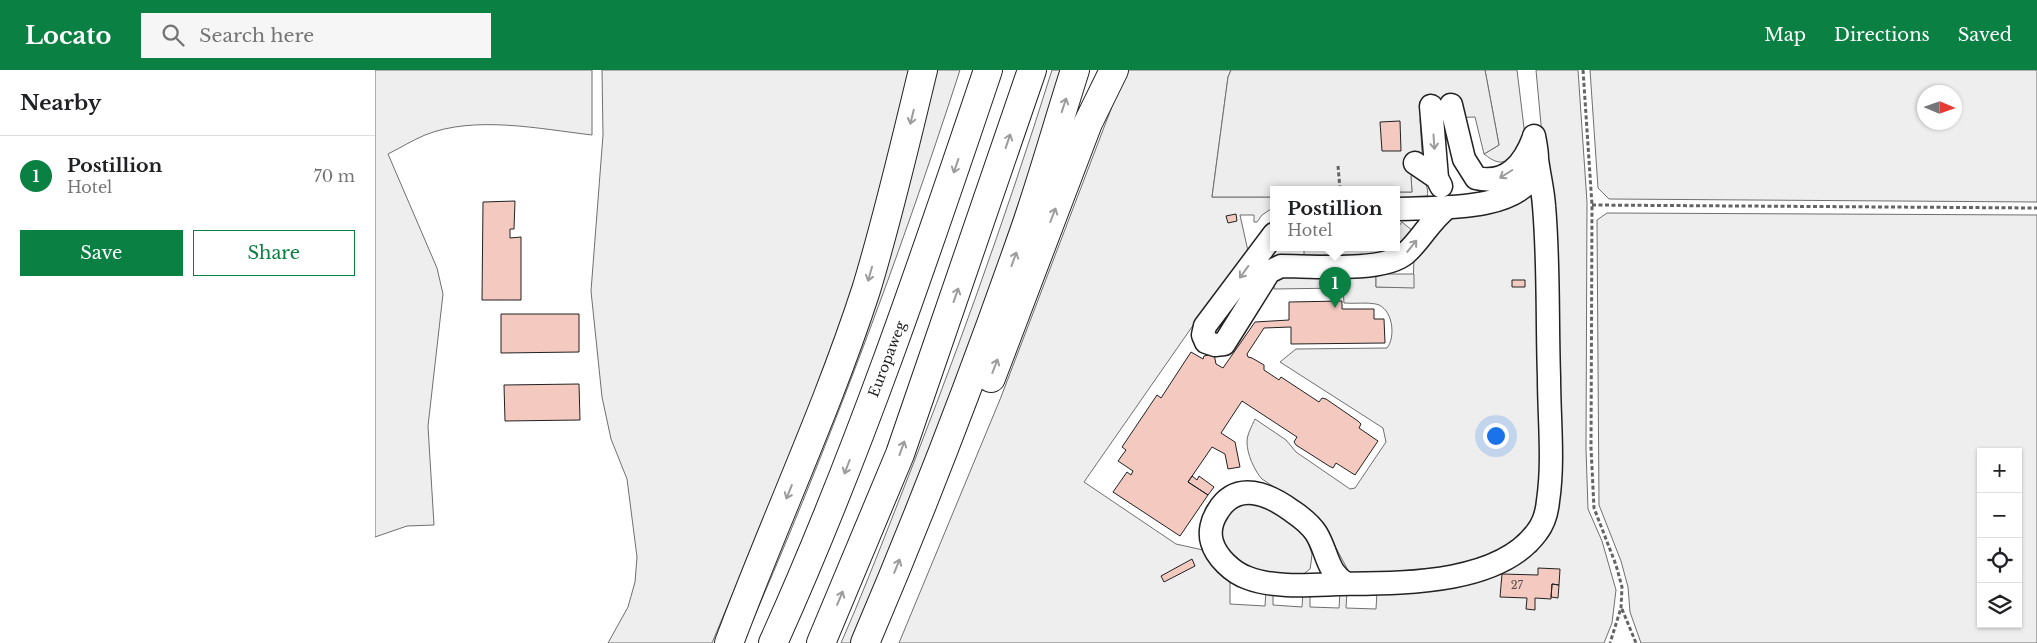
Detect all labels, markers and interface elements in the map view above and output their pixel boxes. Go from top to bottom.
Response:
search box [141,13,491,58]
text: Locato [25,21,111,50]
icon: search [159,21,187,49]
text: Search here [199,24,314,47]
text: Map [1764,24,1806,46]
text: Directions [1834,24,1930,46]
text: Saved [1958,24,2012,46]
north arrow [1917,85,1962,130]
text: Nearby [20,90,101,116]
one-way arrow [1060,97,1070,113]
one-way arrow [907,109,916,125]
one-way arrow [1429,133,1438,149]
one-way arrow [1004,134,1013,149]
text: Postillion [67,154,162,177]
one-way arrow [950,158,960,174]
text: 1 [33,166,39,186]
text: 70 m [314,166,355,186]
one-way arrow [1499,169,1513,179]
text: Hotel [67,177,112,197]
popup [1270,186,1400,251]
text: Postillion [1287,197,1383,220]
one-way arrow [1049,207,1058,223]
text: Hotel [1287,220,1333,240]
button: Save [20,230,183,276]
button: Share [193,230,355,276]
one-way arrow [1406,240,1417,253]
one-way arrow [1010,252,1019,268]
one-way arrow [1239,265,1249,279]
one-way arrow [865,266,874,282]
pin: 1 [1319,267,1351,308]
one-way arrow [952,287,961,303]
street label: Europaweg [864,318,910,400]
one-way arrow [991,359,1000,375]
your location [1483,423,1509,449]
one-way arrow [898,441,907,456]
map controls [1977,448,2022,628]
button: + [1977,448,2022,493]
one-way arrow [841,459,851,474]
one-way arrow [784,484,793,499]
button: − [1977,493,2022,538]
button: locate [1977,538,2022,583]
one-way arrow [893,559,902,574]
house number: 27 [1511,578,1524,592]
button: layers [1977,583,2022,628]
one-way arrow [835,591,845,606]

